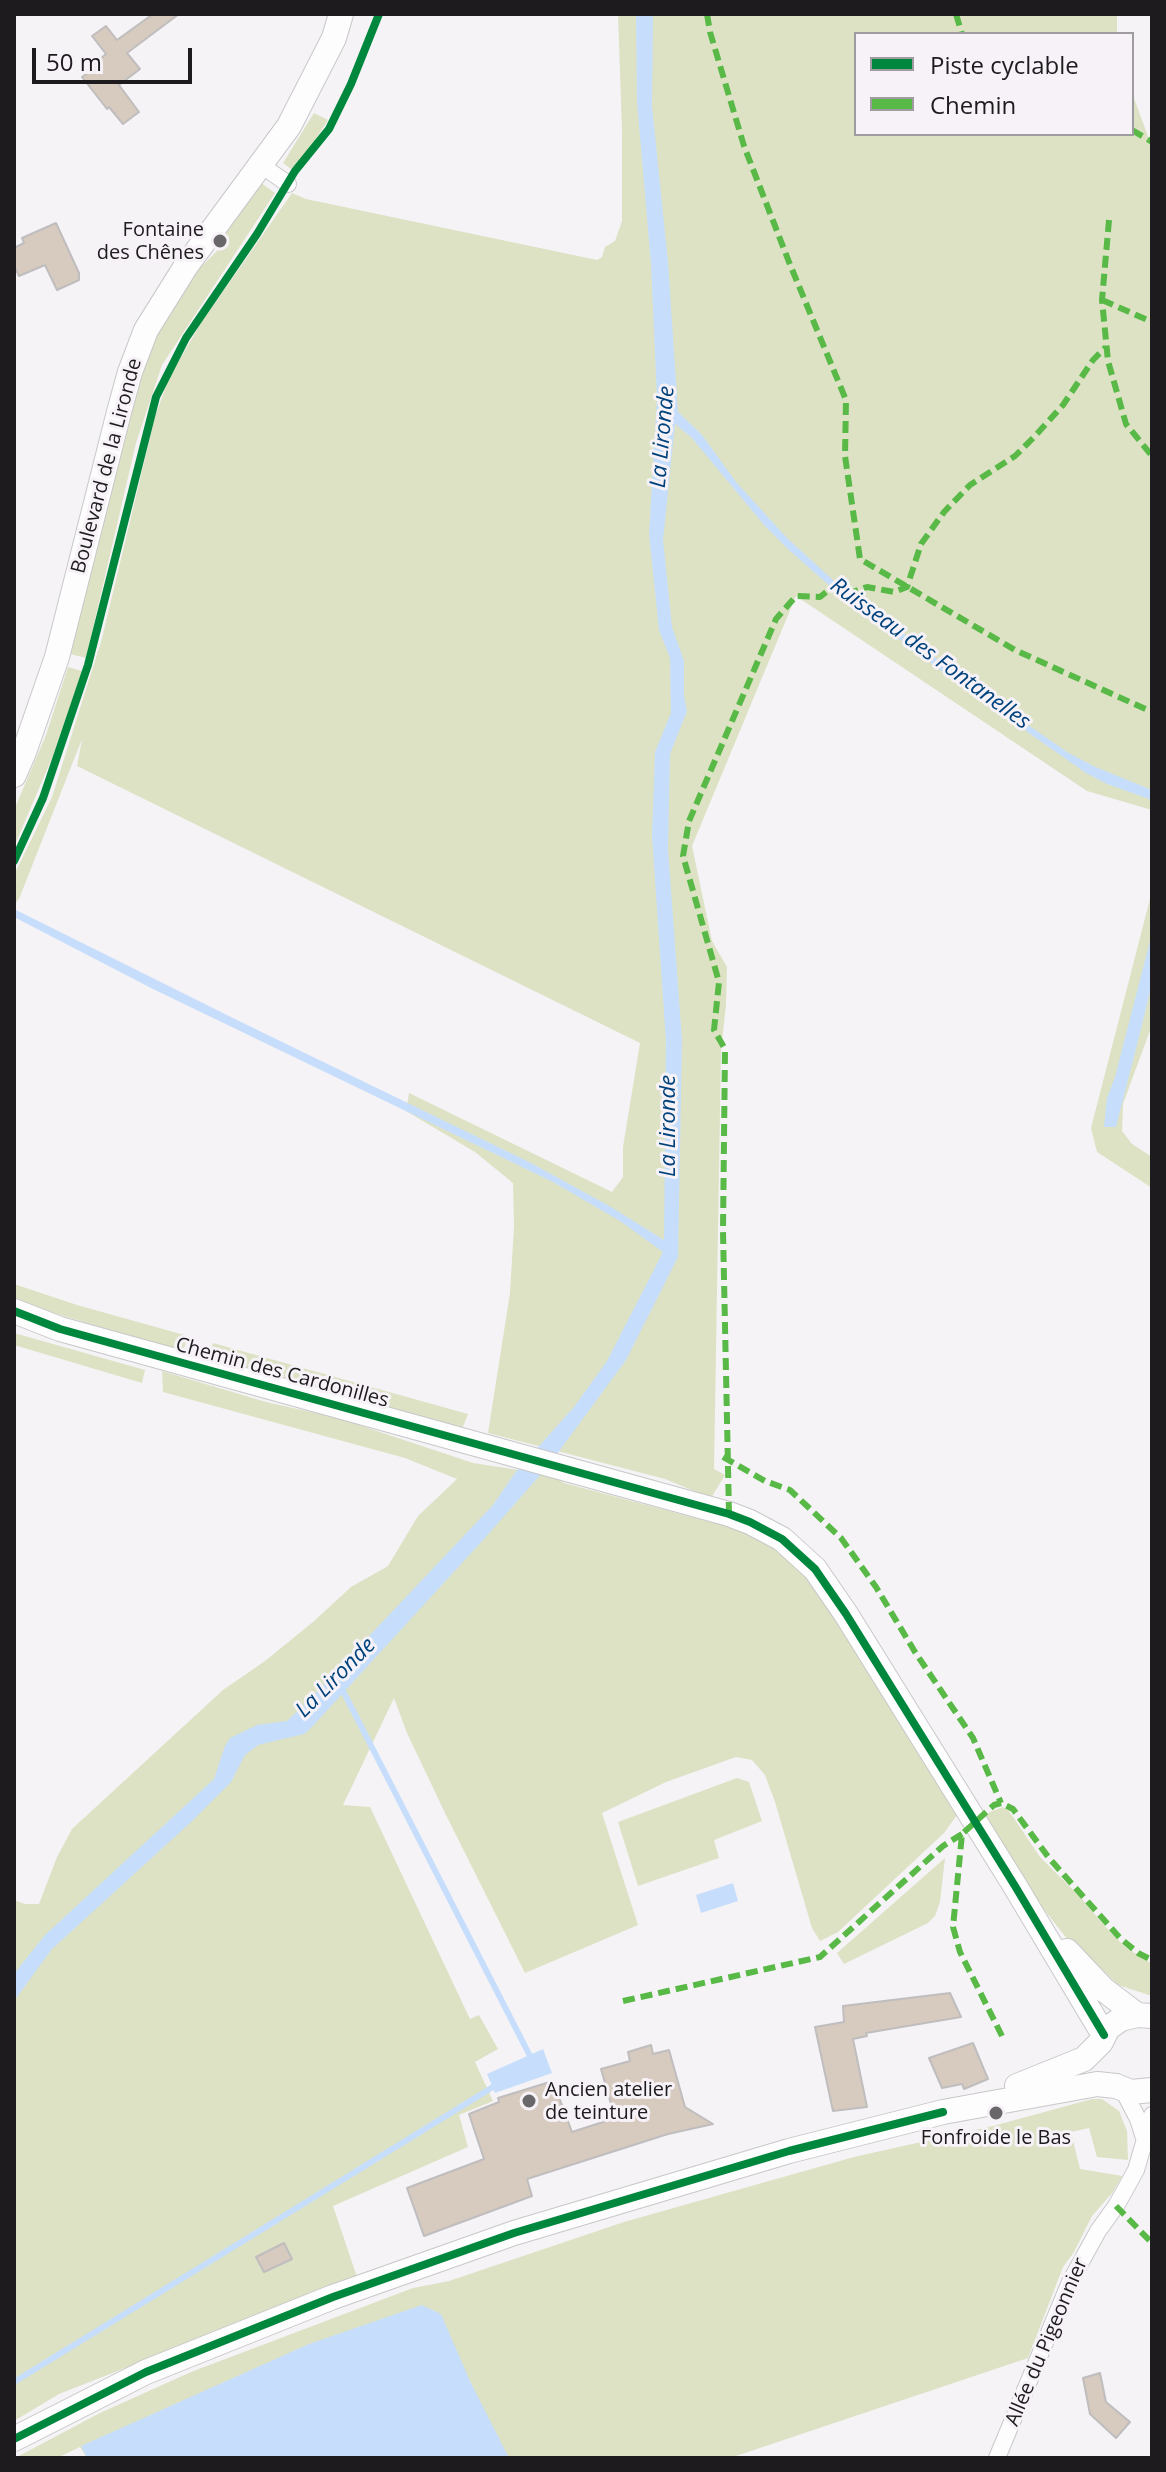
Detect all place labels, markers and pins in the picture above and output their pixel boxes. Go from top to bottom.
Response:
place label: Fontaine des Chênes [97,218,204,265]
marker: Fontaine des Chênes [211,232,229,250]
place label: Ancien atelier de teinture [545,2078,672,2125]
marker: Ancien atelier de teinture [520,2092,538,2110]
marker: Fonfroide le Bas [987,2104,1005,2122]
place label: Fonfroide le Bas [921,2126,1071,2150]

